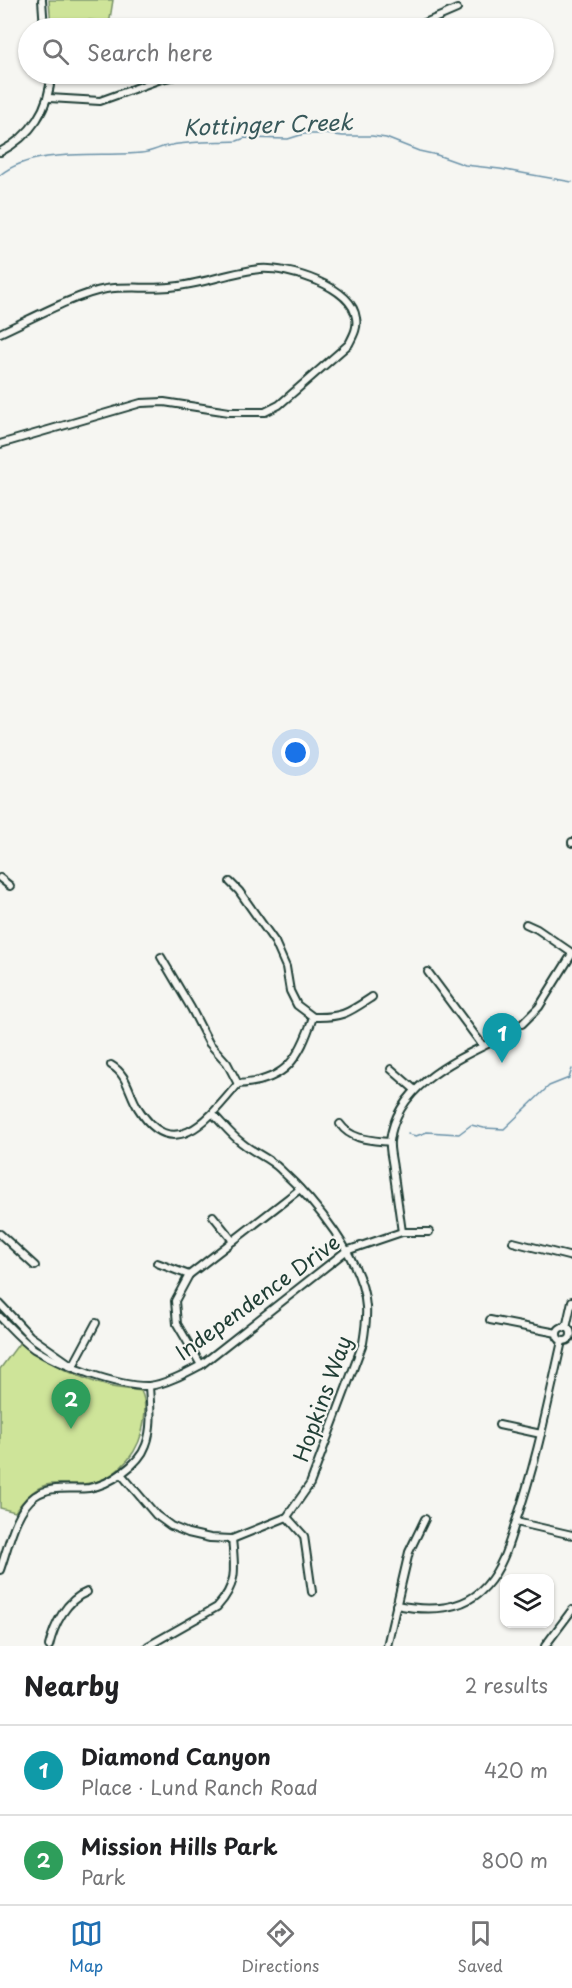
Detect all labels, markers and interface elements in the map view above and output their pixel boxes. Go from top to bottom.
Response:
search box [18,18,554,84]
icon: search [39,35,72,68]
text: Search here [87,35,213,68]
water label: Kottinger Creek [183,104,355,143]
your location [281,738,310,767]
pin: 1 [482,1014,522,1063]
street label: Independence Drive [168,1226,346,1367]
street label: Hopkins Way [283,1331,359,1466]
pin: 2 [52,1380,90,1429]
map controls [500,1574,554,1628]
button: layers [500,1574,554,1628]
text: Nearby [24,1666,119,1705]
text: 2 results [465,1670,548,1700]
text: Diamond Canyon [81,1739,271,1772]
text: 1 [39,1755,48,1785]
text: 420 m [484,1755,548,1785]
text: Place · Lund Ranch Road [81,1772,318,1802]
text: Mission Hills Park [81,1829,278,1862]
text: 2 [36,1845,51,1875]
text: 800 m [481,1845,548,1875]
text: Park [81,1862,126,1892]
tab: Map [69,1917,103,1977]
tab: Directions [241,1917,319,1977]
tab: Saved [457,1917,503,1977]

